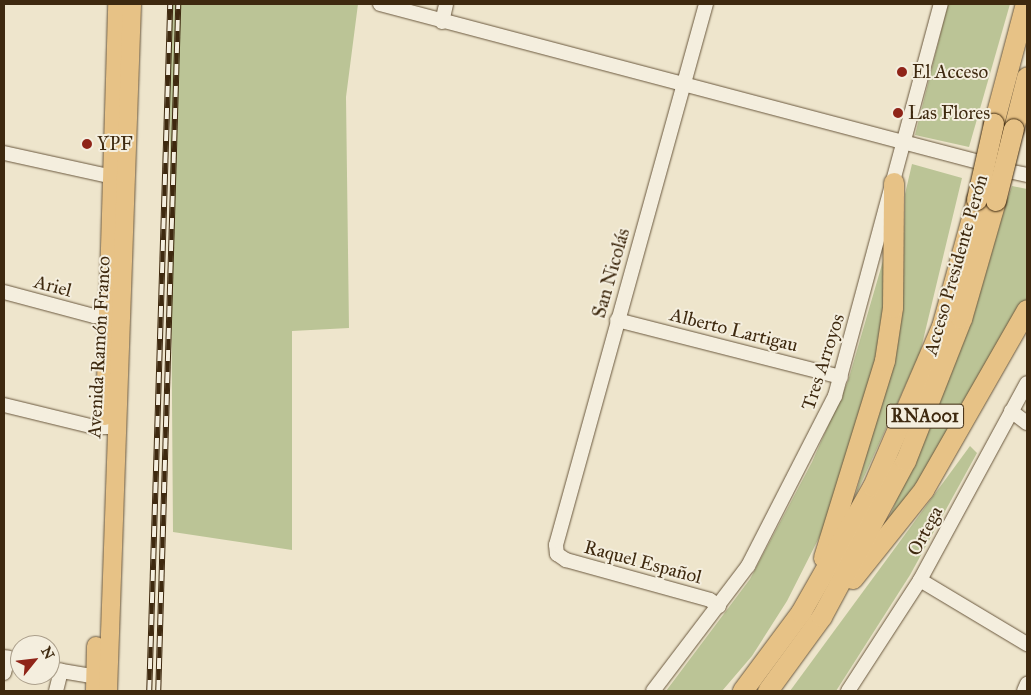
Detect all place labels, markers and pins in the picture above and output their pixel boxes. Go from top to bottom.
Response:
place label: El Acceso [912,61,988,83]
marker: El Acceso [896,66,908,78]
place label: Las Flores [908,102,990,124]
marker: Las Flores [892,107,904,119]
place label: YPF [97,133,133,155]
marker: YPF [81,138,93,150]

